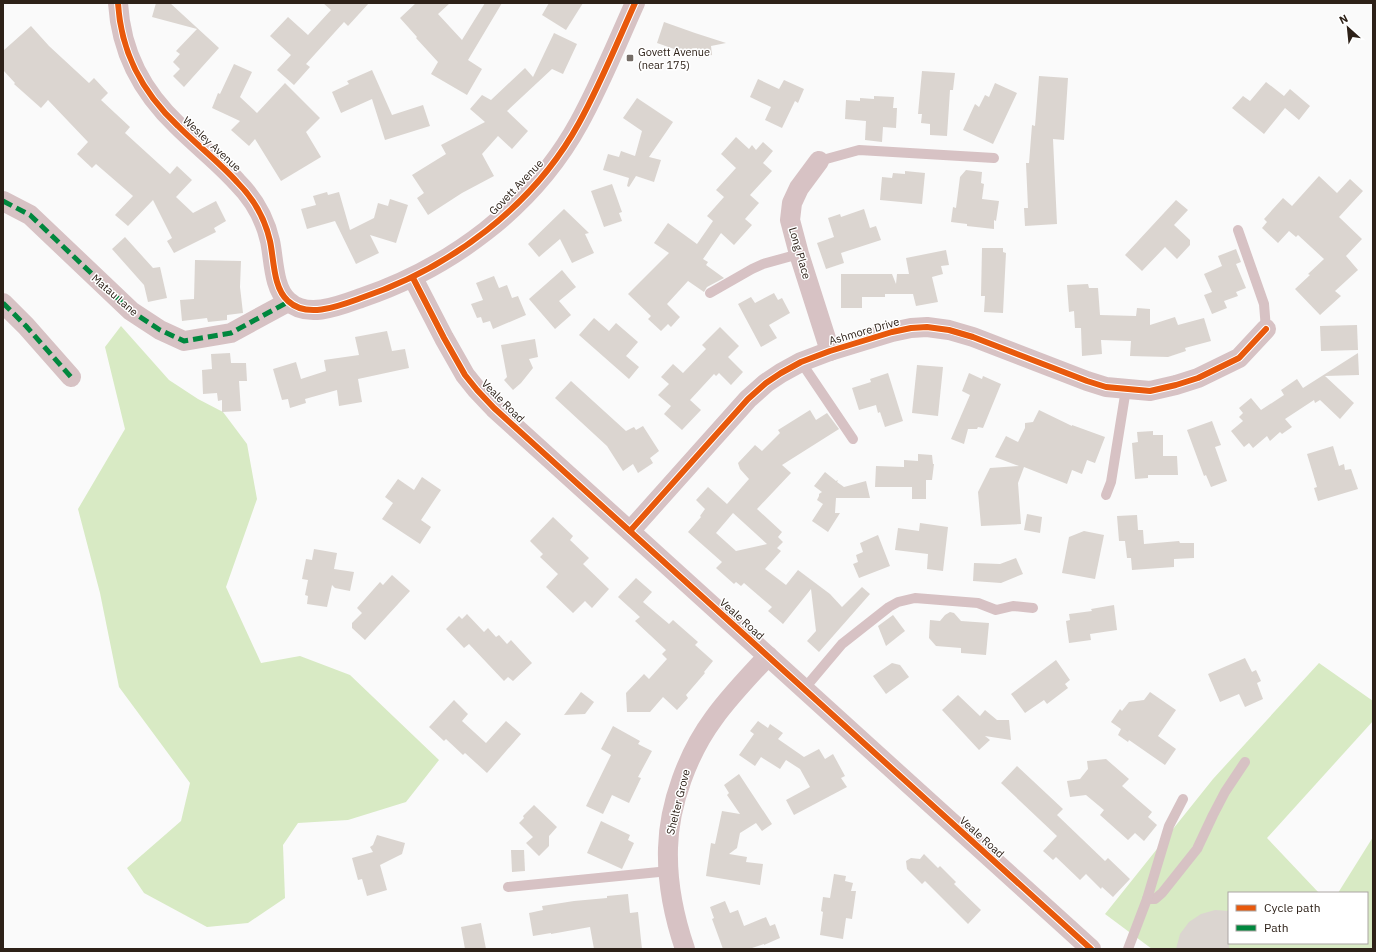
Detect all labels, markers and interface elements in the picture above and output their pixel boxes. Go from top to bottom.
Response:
north arrow [1328,8,1368,48]
text: N [1337,11,1350,27]
place label: Govett Avenue (near 175) [638,45,710,72]
marker: Govett Avenue (near 175) [625,53,635,63]
street label: Wesley Avenue [180,113,244,175]
street label: Govett Avenue [486,156,546,218]
street label: Long Place [786,225,814,281]
street label: Matau Lane [89,271,141,319]
street label: Ashmore Drive [827,314,901,348]
street label: Veale Road [479,377,527,425]
street label: Veale Road [717,595,767,643]
street label: Shelter Grove [663,768,693,836]
street label: Veale Road [957,813,1007,861]
legend [1228,892,1368,944]
text: Cycle path [1264,900,1321,915]
text: Path [1264,920,1289,935]

